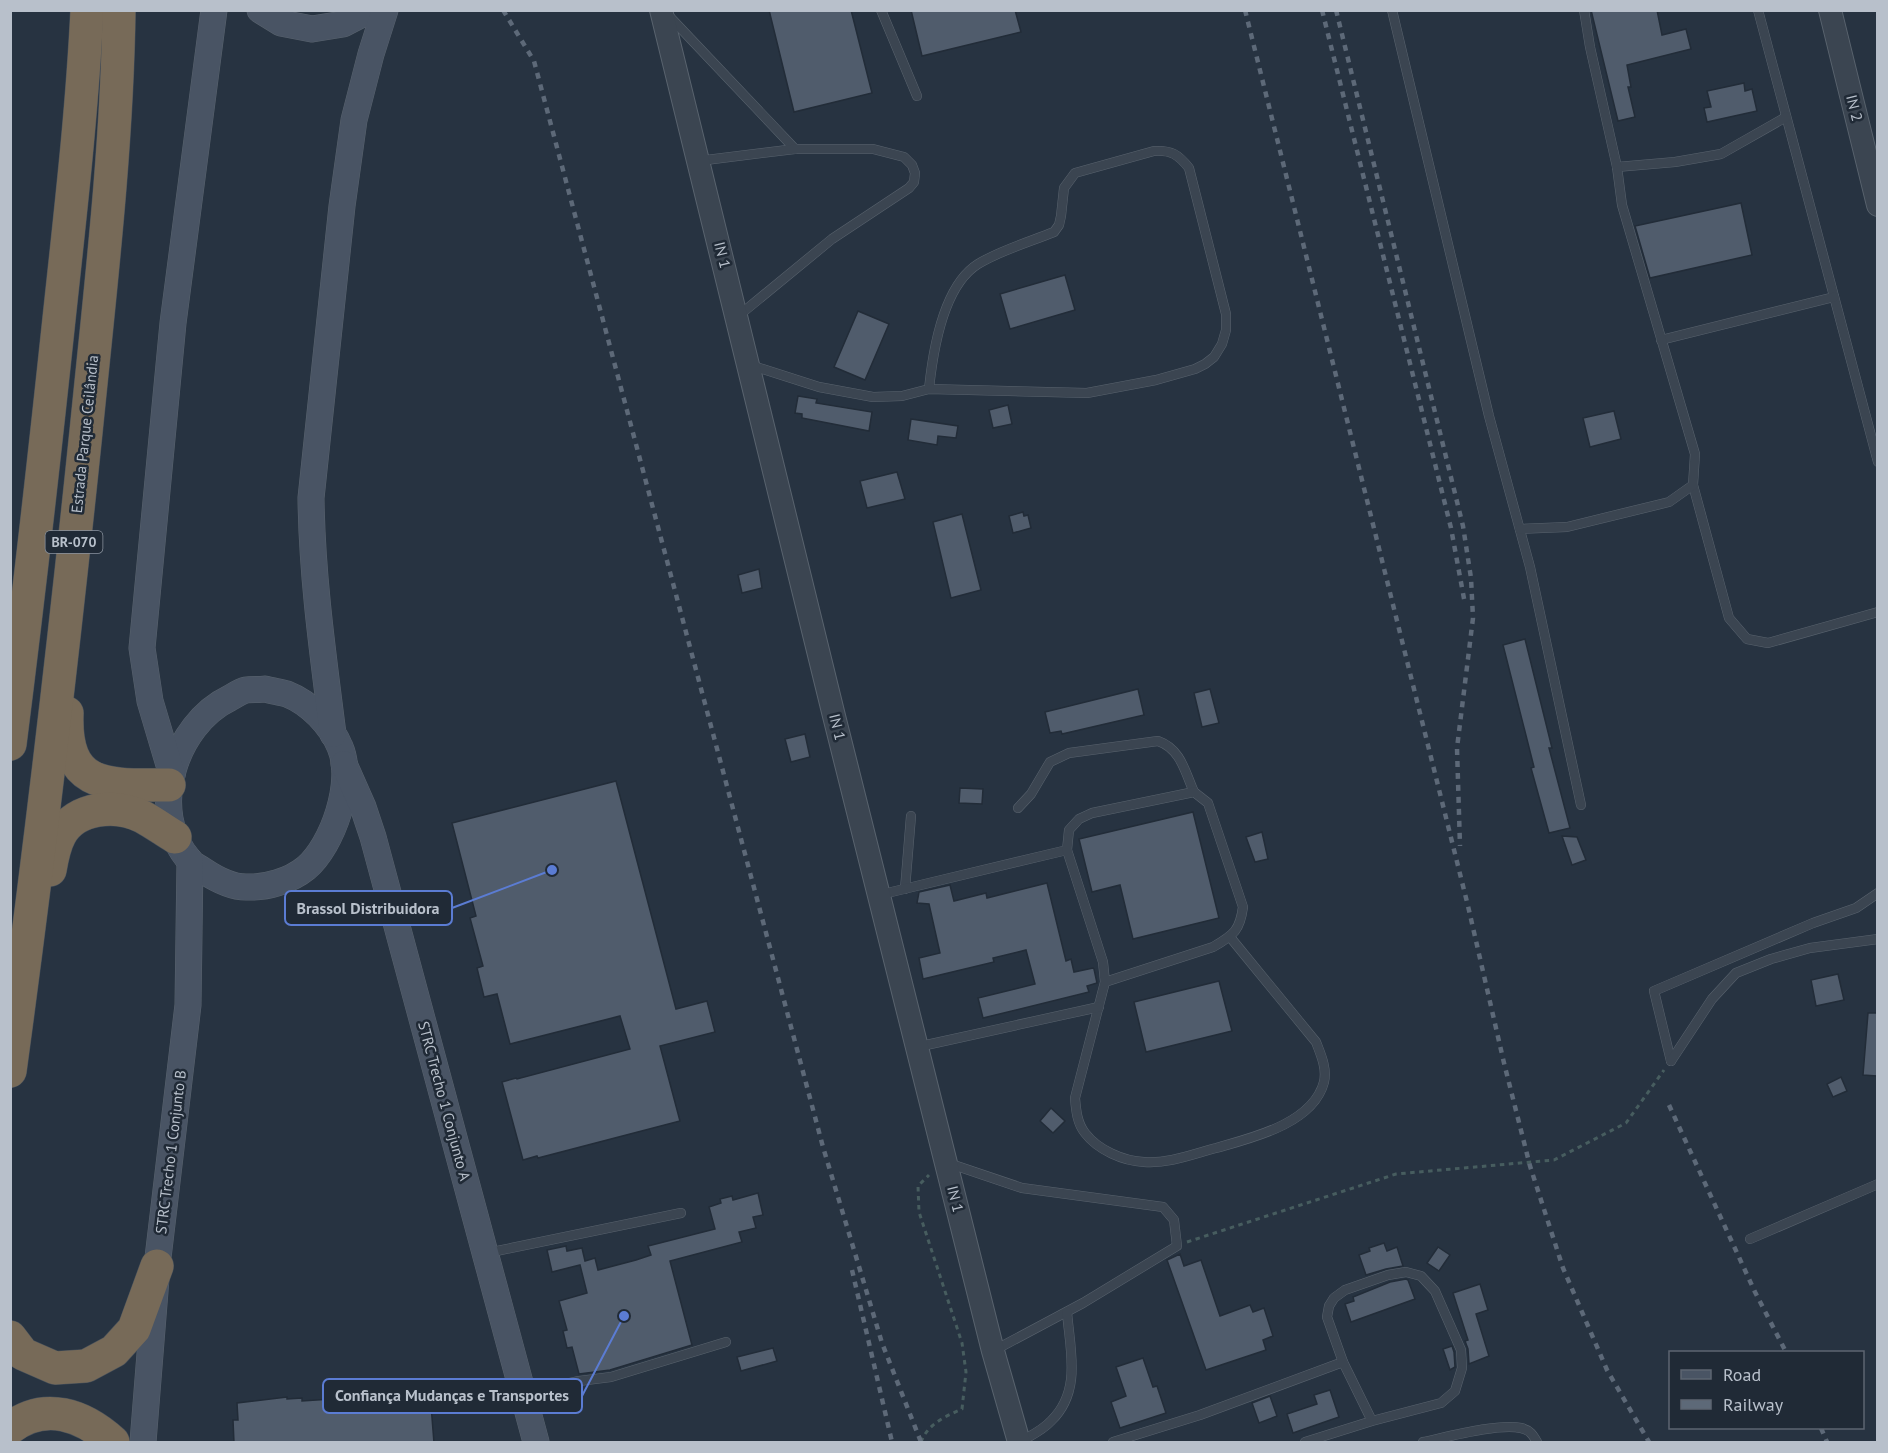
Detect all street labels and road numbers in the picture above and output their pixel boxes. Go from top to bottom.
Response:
street label: IN 2 [1842,93,1867,123]
street label: IN 1 [710,240,735,270]
street label: Estrada Parque Ceilândia [67,354,102,514]
road number: BR-070 [46,531,103,553]
street label: IN 1 [825,712,850,742]
street label: STRC Trecho 1 Conjunto A [414,1019,475,1183]
street label: STRC Trecho 1 Conjunto B [151,1069,190,1235]
street label: IN 1 [943,1184,968,1214]

